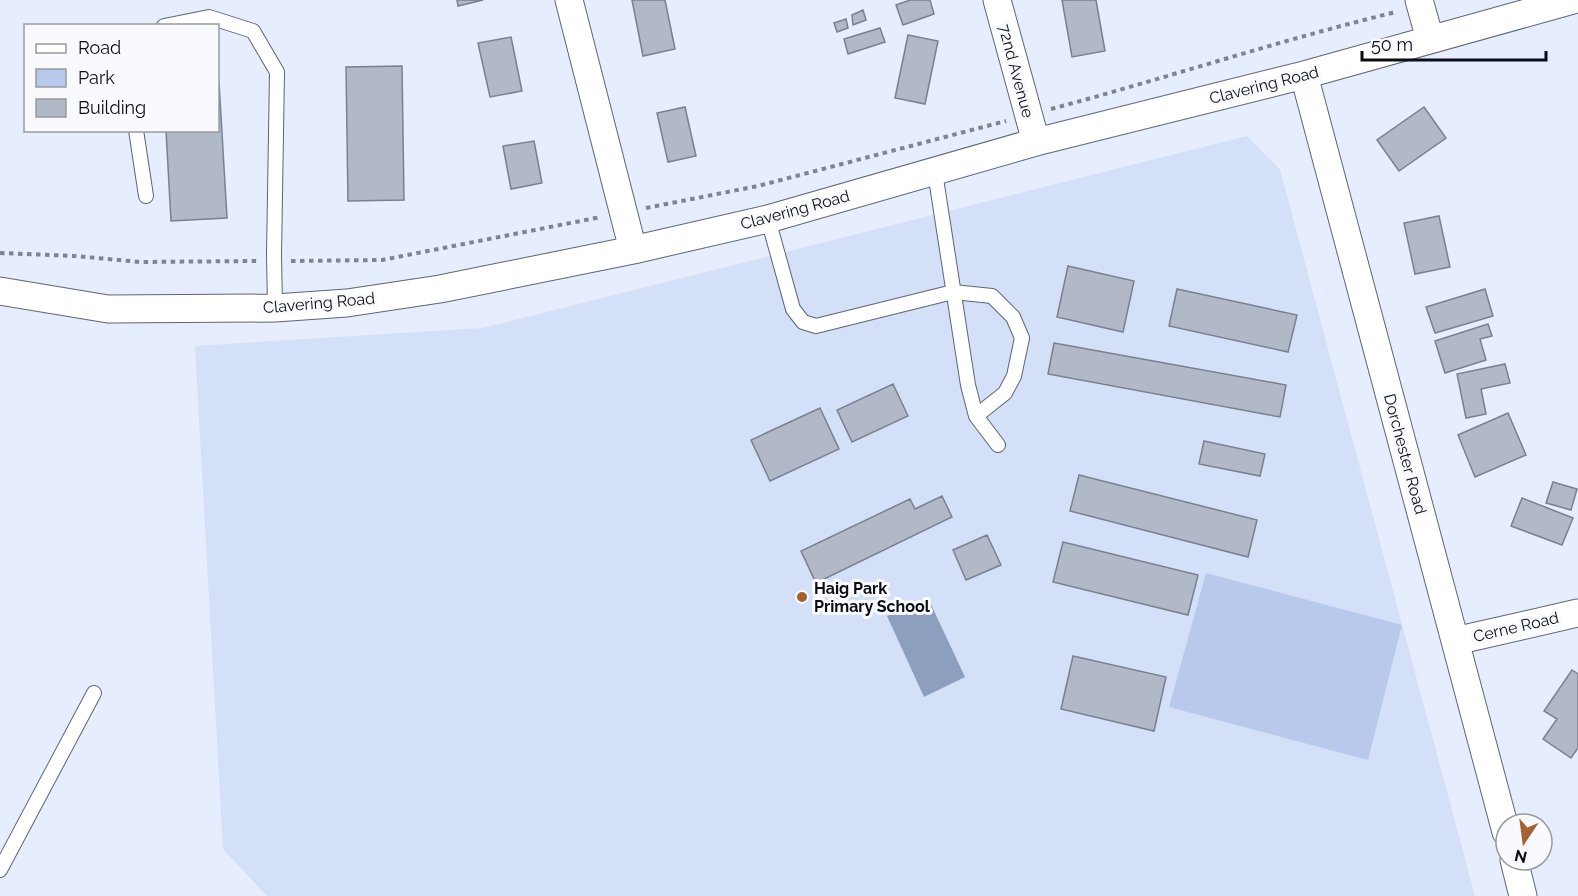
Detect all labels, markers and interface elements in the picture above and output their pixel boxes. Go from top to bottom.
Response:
street label: 72nd Avenue [994,22,1038,120]
legend [24,24,219,132]
scale bar [1362,24,1546,62]
text: 50 m [1371,34,1413,55]
text: Road [78,37,121,58]
street label: Clavering Road [1207,62,1321,108]
text: Park [78,67,115,88]
text: Building [78,97,146,118]
street label: Clavering Road [738,186,852,234]
street label: Clavering Road [262,289,376,317]
street label: Dorchester Road [1380,392,1430,516]
place label: Haig Park Primary School [814,579,931,616]
marker: Haig Park Primary School [795,590,809,604]
street label: Cerne Road [1471,608,1561,646]
north arrow [1494,812,1554,872]
text: N [1513,845,1529,867]

